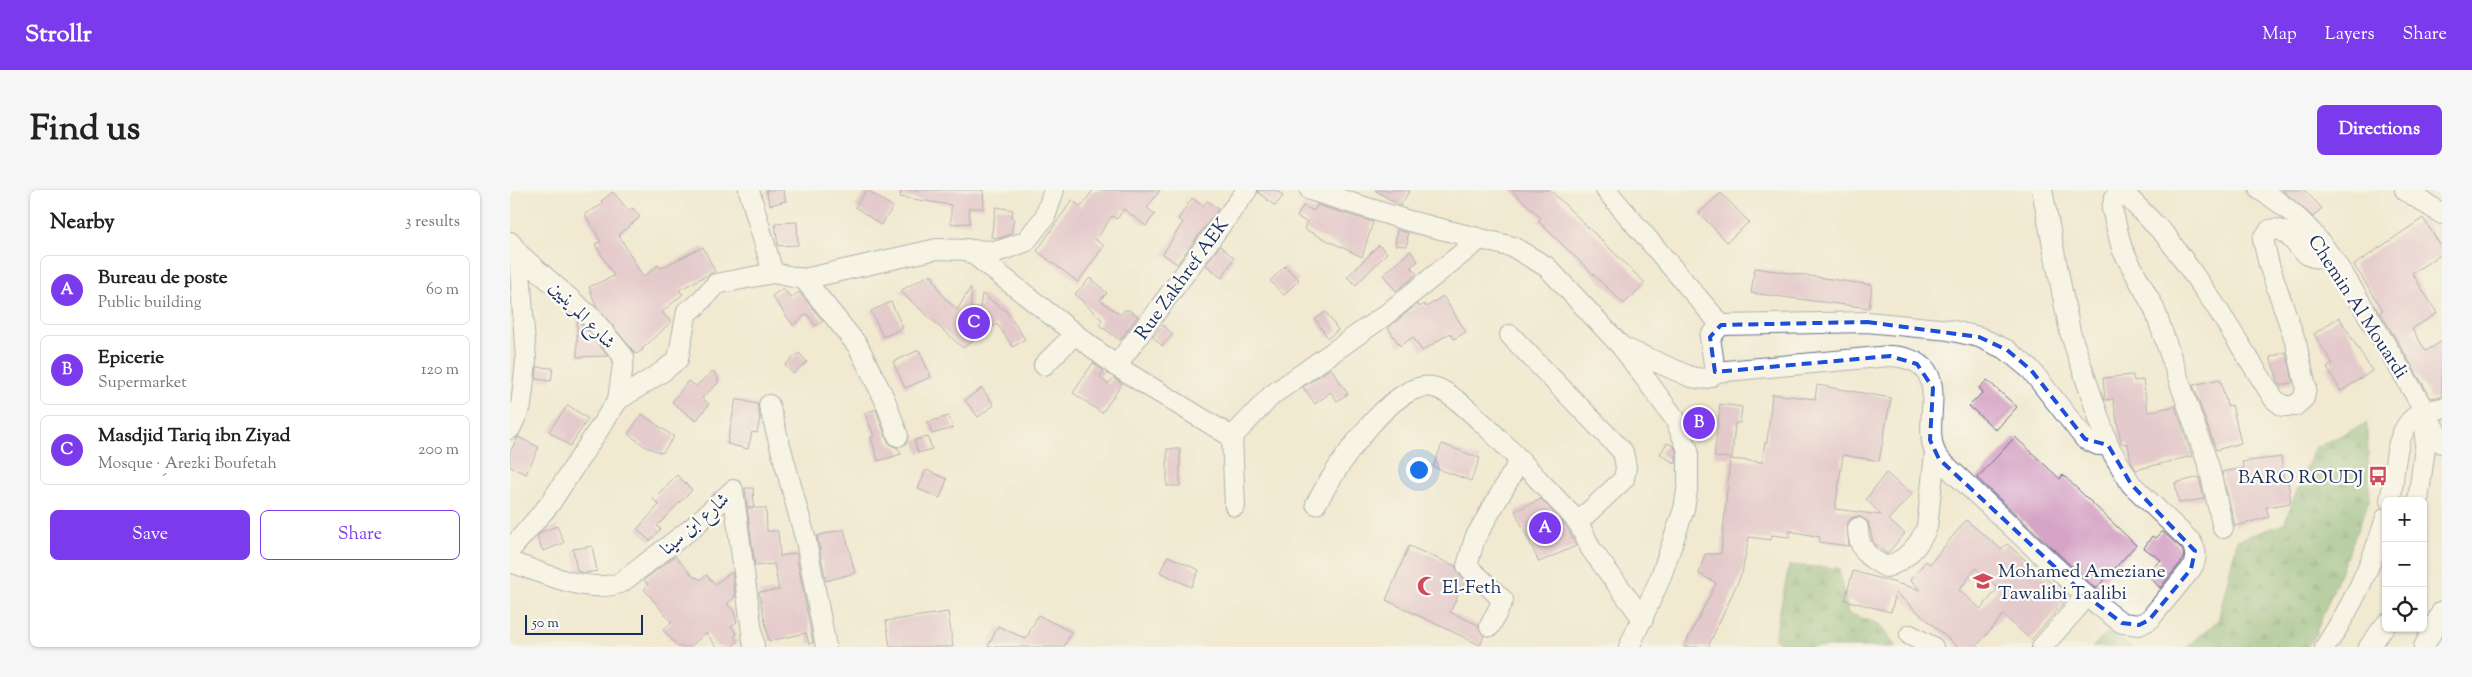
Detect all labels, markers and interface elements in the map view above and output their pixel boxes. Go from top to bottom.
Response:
text: Strollr [25,18,92,52]
text: Map [2262,22,2297,48]
text: Layers [2325,22,2375,48]
text: Share [2403,22,2447,48]
text: Find us [30,105,140,156]
button: Directions [2317,105,2442,155]
text: Nearby [50,208,115,238]
text: 3 results [405,211,460,234]
street label: Rue Zakhref AEK [1130,213,1237,346]
street label: Chemin Al Mouardi [2300,230,2414,385]
text: Bureau de poste [98,265,228,292]
street label: شارع المرينيين [542,276,621,356]
text: A [61,279,74,302]
text: 60 m [426,279,459,302]
text: Public building [98,292,202,315]
pin: C [958,304,990,342]
text: Epicerie [98,345,164,372]
text: B [62,359,72,382]
text: 120 m [421,359,459,382]
text: Supermarket [98,372,187,395]
pin: B [1683,404,1715,442]
text: Masdjid Tariq ibn Ziyad [98,423,291,450]
text: C [61,439,73,462]
text: 200 m [418,439,459,462]
text: Mosque · ِArezki Boufetah [98,453,277,476]
your location [1406,457,1432,483]
place label: BARO ROUDJ [2238,465,2363,492]
bus stop icon: BARO ROUDJ [2367,465,2389,487]
street label: شارع ابن سينا [655,487,736,563]
map controls [2382,497,2427,632]
button: + [2382,497,2427,542]
pin: A [1529,509,1561,547]
button: Save [50,510,250,560]
button: Share [260,510,460,560]
button: − [2382,542,2427,587]
place label: Mohamed Ameziane Tawalibi Taalibi [1998,559,2166,608]
school or university icon: Mohamed Ameziane Tawalibi Taalibi [1972,570,1994,592]
mosque icon: El-Feth [1416,575,1438,597]
place label: El-Feth [1442,575,1502,602]
button: locate [2382,587,2427,632]
scale bar [525,612,642,635]
text: 50 m [532,614,559,634]

